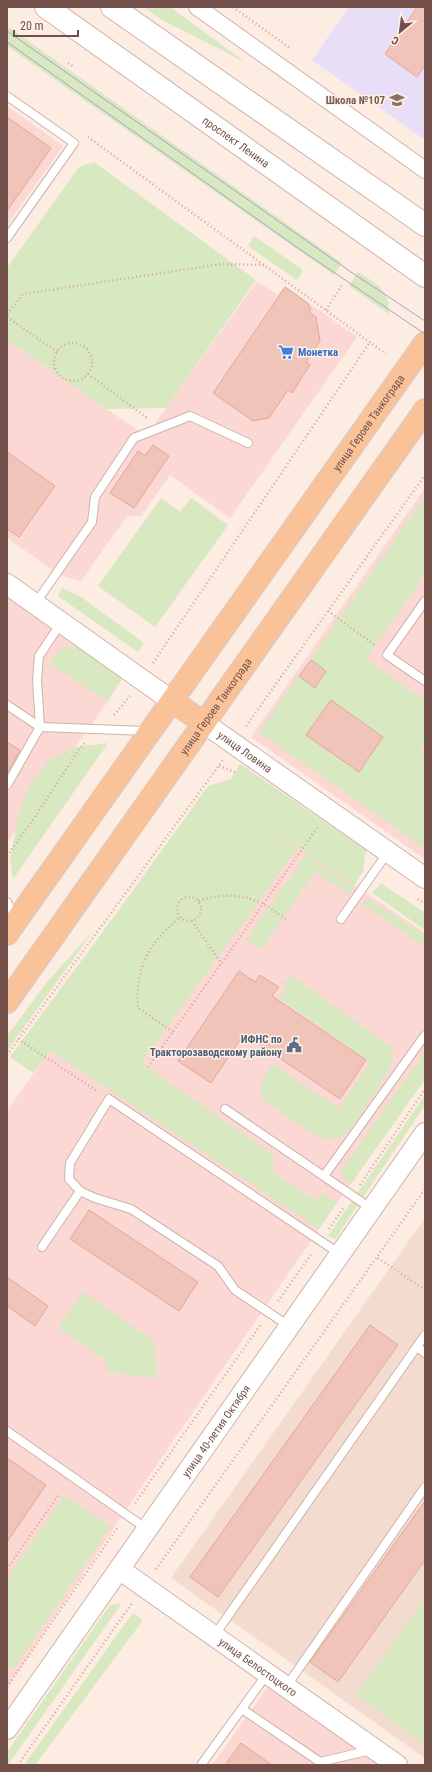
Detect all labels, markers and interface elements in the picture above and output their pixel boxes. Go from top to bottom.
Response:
scale bar [14,12,78,38]
north arrow [380,12,420,52]
text: 20 m [20,19,44,33]
text: С [389,33,401,48]
school or university icon: Школа №107 [388,91,406,109]
place label: Школа №107 [326,94,385,107]
street label: проспект Ленина [200,114,272,170]
supermarket icon: Монетка [277,343,295,361]
place label: Монетка [298,346,338,359]
street label: улица Героев Танкограда [330,372,407,474]
street label: улица Героев Танкограда [177,655,254,757]
street label: улица Ловина [215,728,275,775]
place label: ИФНС по Тракторозаводскому району [150,1033,283,1059]
public building icon: ИФНС по Тракторозаводскому району [285,1036,303,1054]
street label: улица 40-летия Октября [179,1382,253,1480]
street label: улица Белостоцкого [216,1635,300,1699]

